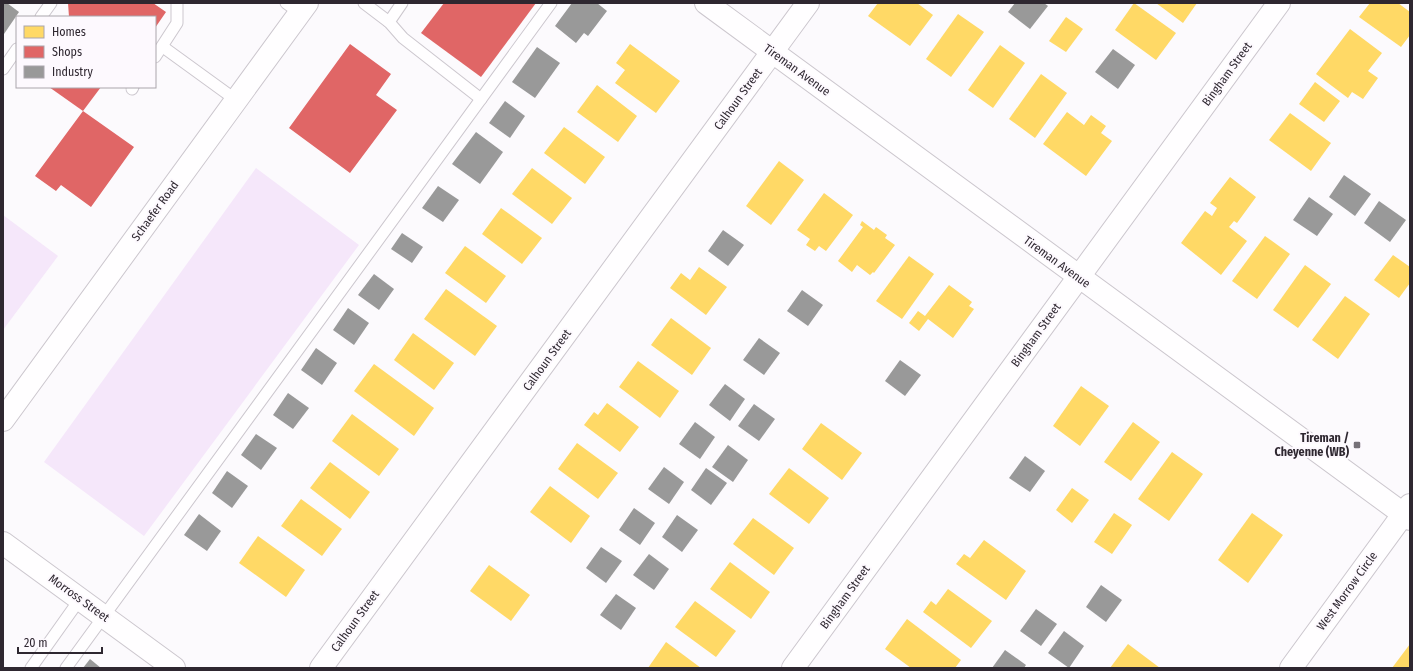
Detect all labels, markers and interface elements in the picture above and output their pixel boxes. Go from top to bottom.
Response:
legend [16,16,156,88]
text: Homes [52,25,86,39]
street label: Bingham Street [1199,39,1255,109]
street label: Tireman Avenue [761,41,833,99]
text: Shops [52,45,82,59]
text: Industry [52,65,93,79]
street label: Calhoun Street [711,66,765,132]
street label: Schaefer Road [129,178,181,244]
street label: Tireman Avenue [1021,233,1093,291]
street label: Bingham Street [1008,300,1064,370]
street label: Calhoun Street [520,327,574,393]
place label: Tireman / Cheyenne (WB) [1275,431,1349,459]
marker: Tireman / Cheyenne (WB) [1352,440,1362,450]
street label: West Morrow Circle [1314,549,1380,633]
street label: Bingham Street [817,562,873,632]
street label: Morross Street [46,571,112,625]
street label: Calhoun Street [328,588,382,654]
scale bar [18,629,102,655]
text: 20 m [24,636,48,650]

